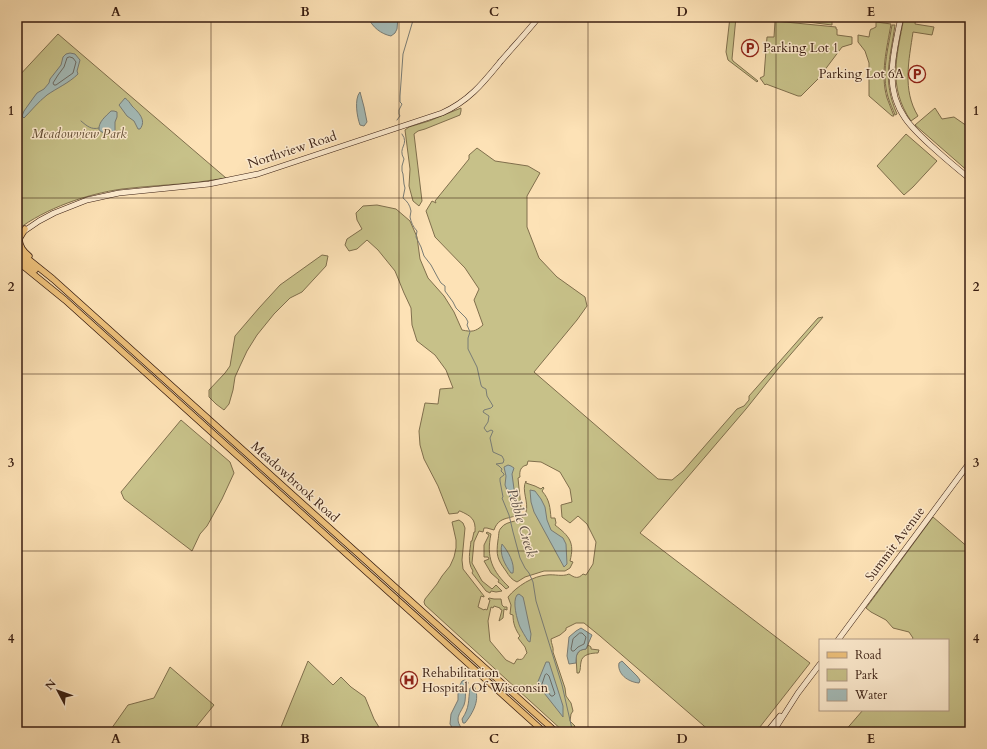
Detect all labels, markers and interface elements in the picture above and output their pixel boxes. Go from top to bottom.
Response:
text: A [111,3,121,21]
text: B [300,3,310,21]
text: C [489,3,499,21]
text: D [676,3,688,21]
text: E [867,3,875,21]
parking icon: Parking Lot 1 [740,38,760,58]
place label: Parking Lot 1 [763,39,839,57]
parking icon: Parking Lot 6A [907,64,927,84]
place label: Parking Lot 6A [819,65,905,83]
text: 1 [8,102,14,120]
text: 1 [973,102,979,120]
park label: Meadowview Park [31,125,127,143]
street label: Northview Road [245,127,339,173]
text: 2 [8,278,15,296]
text: 2 [973,278,980,296]
street label: Meadowbrook Road [247,438,343,527]
text: 3 [8,454,15,472]
text: 3 [973,454,980,472]
water label: Pebble Creek [503,486,541,560]
street label: Summit Avenue [861,503,929,585]
text: 4 [8,630,15,648]
text: 4 [973,630,980,648]
legend [819,639,949,711]
text: Road [855,647,882,663]
place label: Rehabilitation Hospital Of Wisconsin [422,664,549,697]
text: Park [855,667,879,683]
hospital icon: Rehabilitation Hospital Of Wisconsin [399,670,419,690]
north arrow [38,671,78,711]
text: N [42,676,60,693]
text: Water [854,687,888,703]
text: A [111,730,121,748]
text: B [300,730,310,748]
text: C [489,730,499,748]
text: D [676,730,688,748]
text: E [867,730,875,748]

